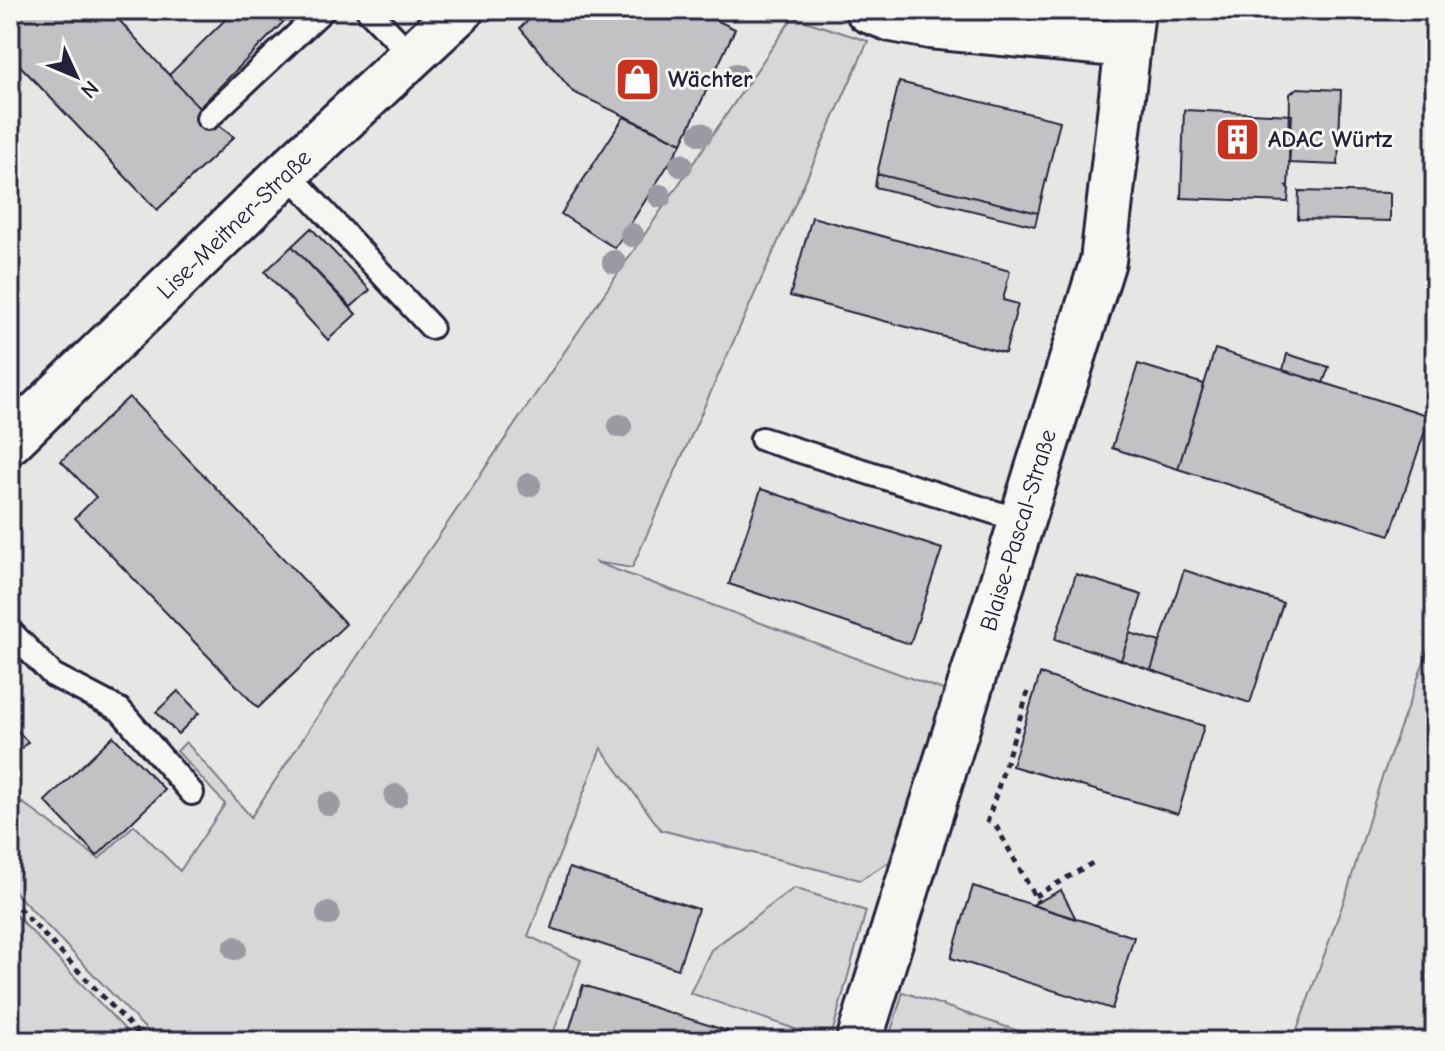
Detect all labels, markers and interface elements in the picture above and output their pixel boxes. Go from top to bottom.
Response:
north arrow [36,36,116,116]
shop icon: Wächter [613,55,661,103]
place label: Wächter [668,65,753,93]
text: N [75,75,104,103]
building icon: ADAC Würtz [1213,115,1261,163]
place label: ADAC Würtz [1268,125,1393,153]
street label: Lise-Meitner-Straße [151,143,317,305]
street label: Blaise-Pascal-Straße [974,426,1062,634]

